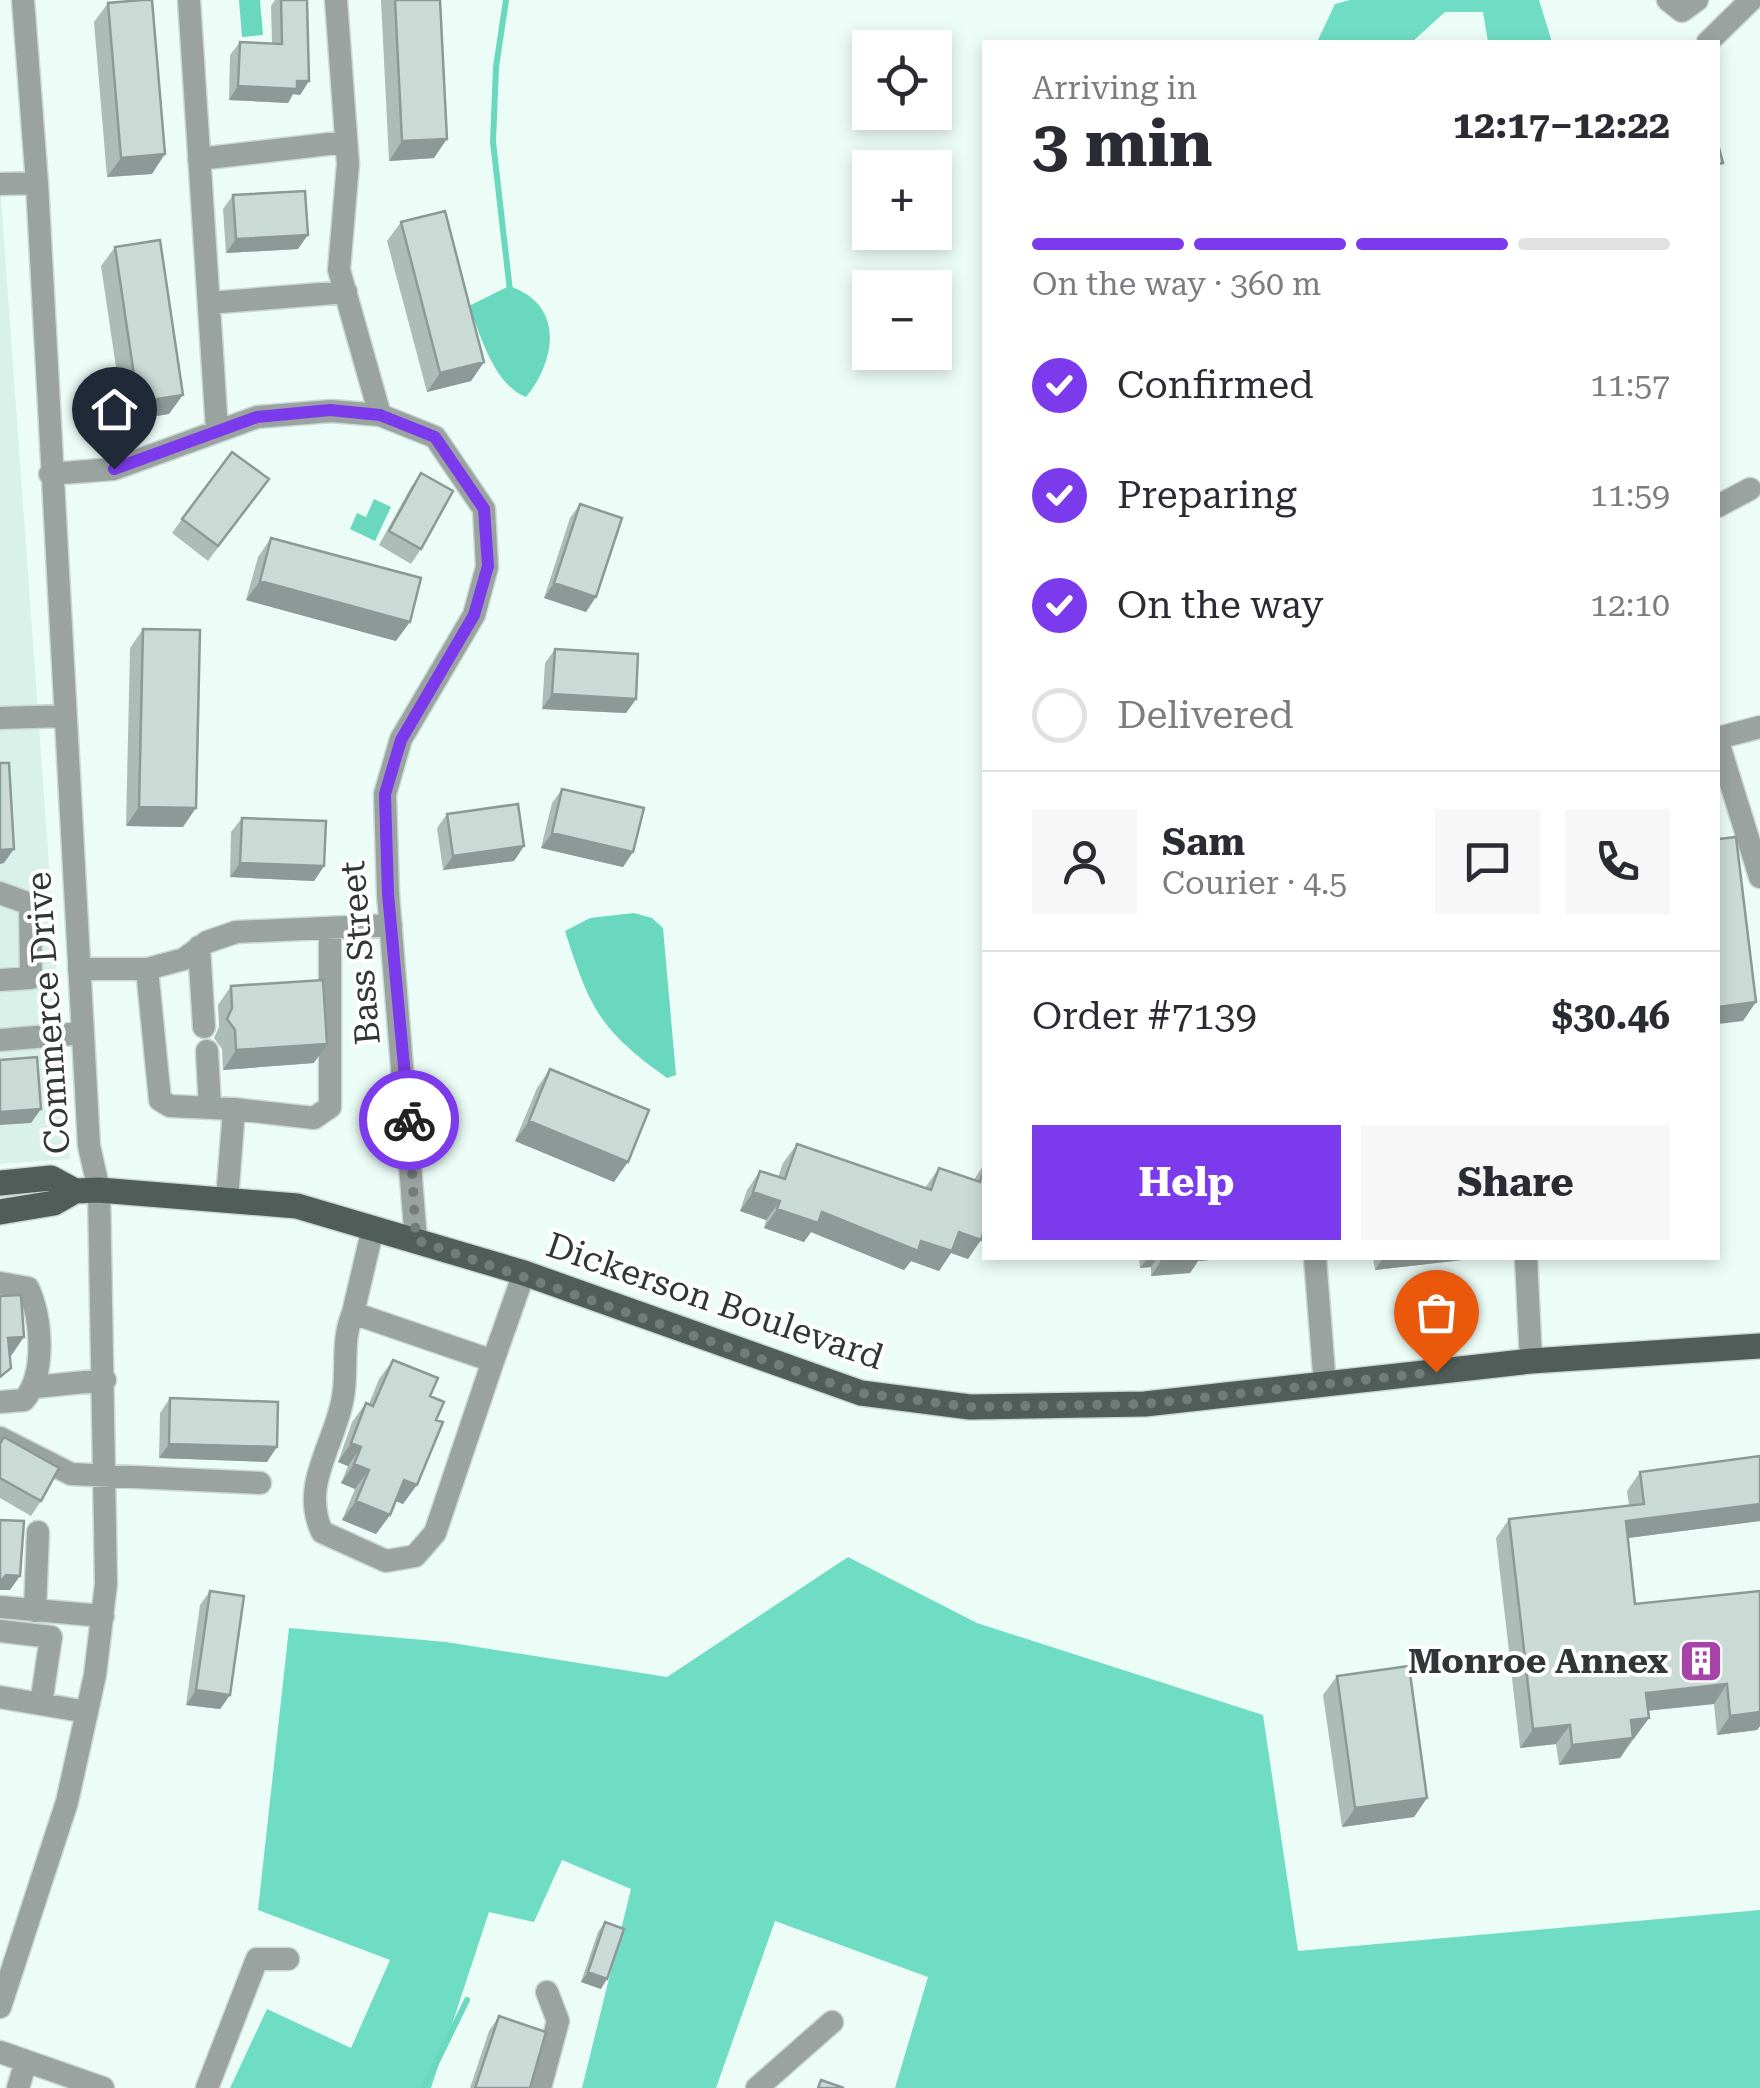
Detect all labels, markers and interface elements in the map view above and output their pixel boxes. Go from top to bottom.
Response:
map controls [852,30,952,370]
button: locate [852,30,952,130]
text: Arriving in [1032,69,1197,107]
text: 12:17–12:22 [1453,103,1670,147]
text: 3 min [1032,106,1213,182]
button: + [852,150,952,250]
text: On the way · 360 m [1032,265,1321,303]
button: − [852,270,952,370]
icon: check [1032,358,1087,413]
text: Confirmed [1117,363,1314,407]
text: 11:57 [1590,366,1670,404]
pin [72,367,157,470]
icon: home [87,382,142,437]
icon: check [1032,468,1087,523]
text: Preparing [1117,473,1297,517]
text: 11:59 [1590,476,1670,514]
icon: check [1032,578,1087,633]
text: On the way [1117,583,1323,627]
text: 12:10 [1590,586,1670,624]
text: Delivered [1117,693,1294,737]
button: person [1032,809,1137,914]
button: chat [1435,809,1540,914]
button: phone [1565,809,1670,914]
text: Sam [1162,820,1245,864]
street label: Bass Street [332,859,389,1047]
text: Courier · 4.5 [1162,864,1347,902]
street label: Commerce Drive [18,870,79,1155]
text: Order #7139 [1032,994,1257,1038]
text: $30.46 [1552,994,1670,1038]
courier [359,1070,459,1170]
icon: bike [382,1093,437,1148]
button: Help [1032,1125,1341,1240]
button: Share [1361,1125,1670,1240]
street label: Dickerson Boulevard [541,1225,889,1378]
pin [1394,1270,1479,1373]
icon: bag [1409,1285,1464,1340]
building icon: Monroe Annex [1678,1638,1724,1684]
place label: Monroe Annex [1408,1641,1668,1682]

